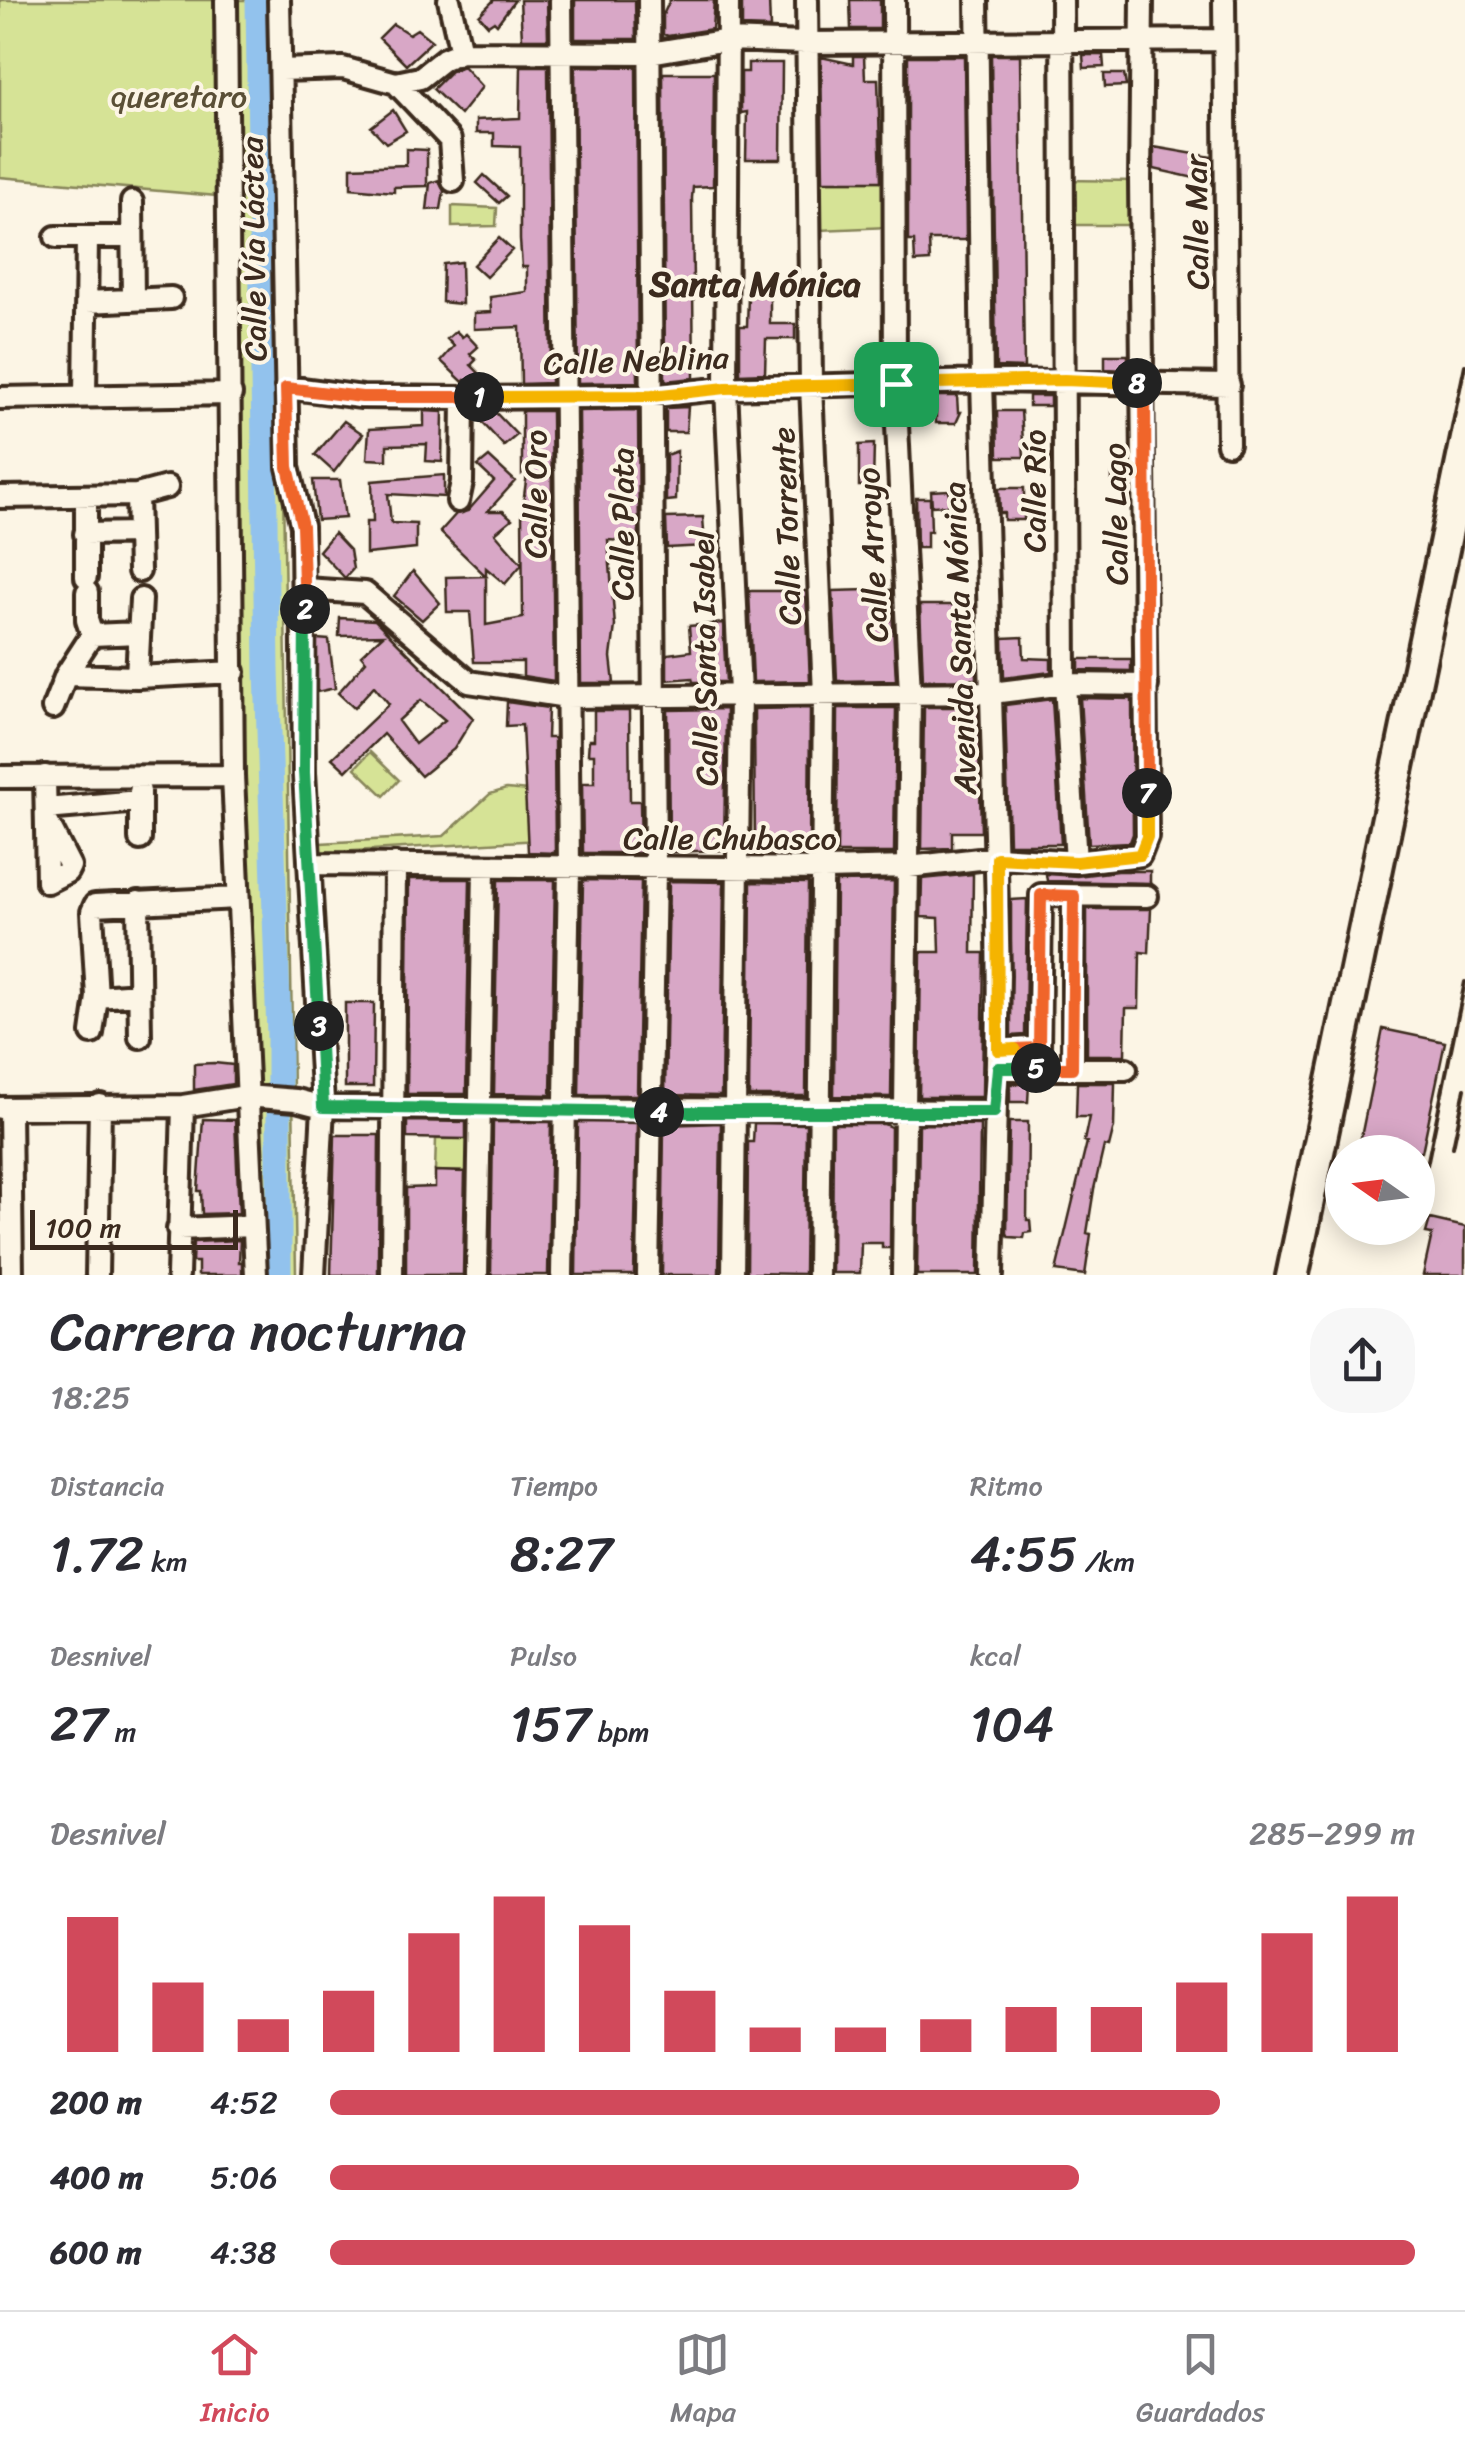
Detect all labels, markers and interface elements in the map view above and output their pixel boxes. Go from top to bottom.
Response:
park label: queretaro [111,68,247,125]
street label: Calle Vía Láctea [224,135,284,362]
street label: Calle Mar [1167,152,1227,290]
district label: Santa Mónica [648,253,861,315]
street label: Calle Neblina [542,329,731,393]
pin [854,342,939,427]
icon: arrive [869,357,924,412]
pin: 8 [1112,358,1162,408]
text: 8 [1129,358,1145,407]
pin: 1 [454,372,504,422]
text: 1 [473,372,485,421]
street label: Calle Torrente [755,426,819,626]
street label: Calle Oro [507,429,564,558]
street label: Calle Río [1006,429,1063,553]
street label: Calle Lago [1086,442,1146,586]
street label: Calle Plata [594,447,651,601]
street label: Calle Arroyo [840,466,906,644]
street label: Avenida Santa Mónica [926,480,994,797]
street label: Calle Santa Isabel [674,529,736,787]
pin: 2 [280,584,330,634]
text: 2 [297,584,313,633]
pin: 7 [1122,768,1172,818]
text: 7 [1139,768,1155,817]
street label: Calle Chubasco [623,810,837,867]
pin: 3 [294,1001,344,1051]
text: 3 [311,1001,327,1050]
pin: 5 [1011,1043,1061,1093]
text: 5 [1027,1043,1045,1092]
pin: 4 [634,1087,684,1137]
text: 4 [650,1087,668,1136]
north arrow [1325,1135,1435,1245]
map controls [1325,1135,1435,1245]
text: 100 m [45,1203,121,1252]
scale bar [30,1205,238,1250]
text: Carrera nocturna [50,1283,466,1380]
button: share [1310,1308,1415,1413]
text: 18:25 [50,1369,131,1426]
text: Distancia [50,1461,165,1510]
text: Tiempo [510,1461,598,1510]
text: Ritmo [970,1461,1043,1510]
text: 1.72 [50,1510,144,1599]
text: 8:27 [510,1510,613,1599]
text: 4:55 [970,1510,1077,1599]
text: km [144,1537,188,1586]
text: /km [1077,1537,1135,1586]
text: Desnivel [50,1631,151,1680]
text: Pulso [510,1631,577,1680]
text: kcal [970,1631,1021,1680]
text: 27 [50,1680,107,1769]
text: 157 [510,1680,591,1769]
text: 104 [970,1680,1054,1769]
text: m [107,1707,136,1756]
text: bpm [591,1707,650,1756]
text: Desnivel [50,1805,166,1862]
text: 285–299 m [1249,1805,1415,1862]
text: 200 m [50,2074,142,2131]
text: 4:52 [210,2074,278,2131]
text: 400 m [50,2149,143,2206]
text: 5:06 [210,2149,278,2206]
text: 600 m [50,2224,142,2281]
text: 4:38 [210,2224,277,2281]
tab: Inicio [200,2327,270,2436]
tab: Mapa [670,2327,736,2436]
tab: Guardados [1136,2327,1265,2436]

